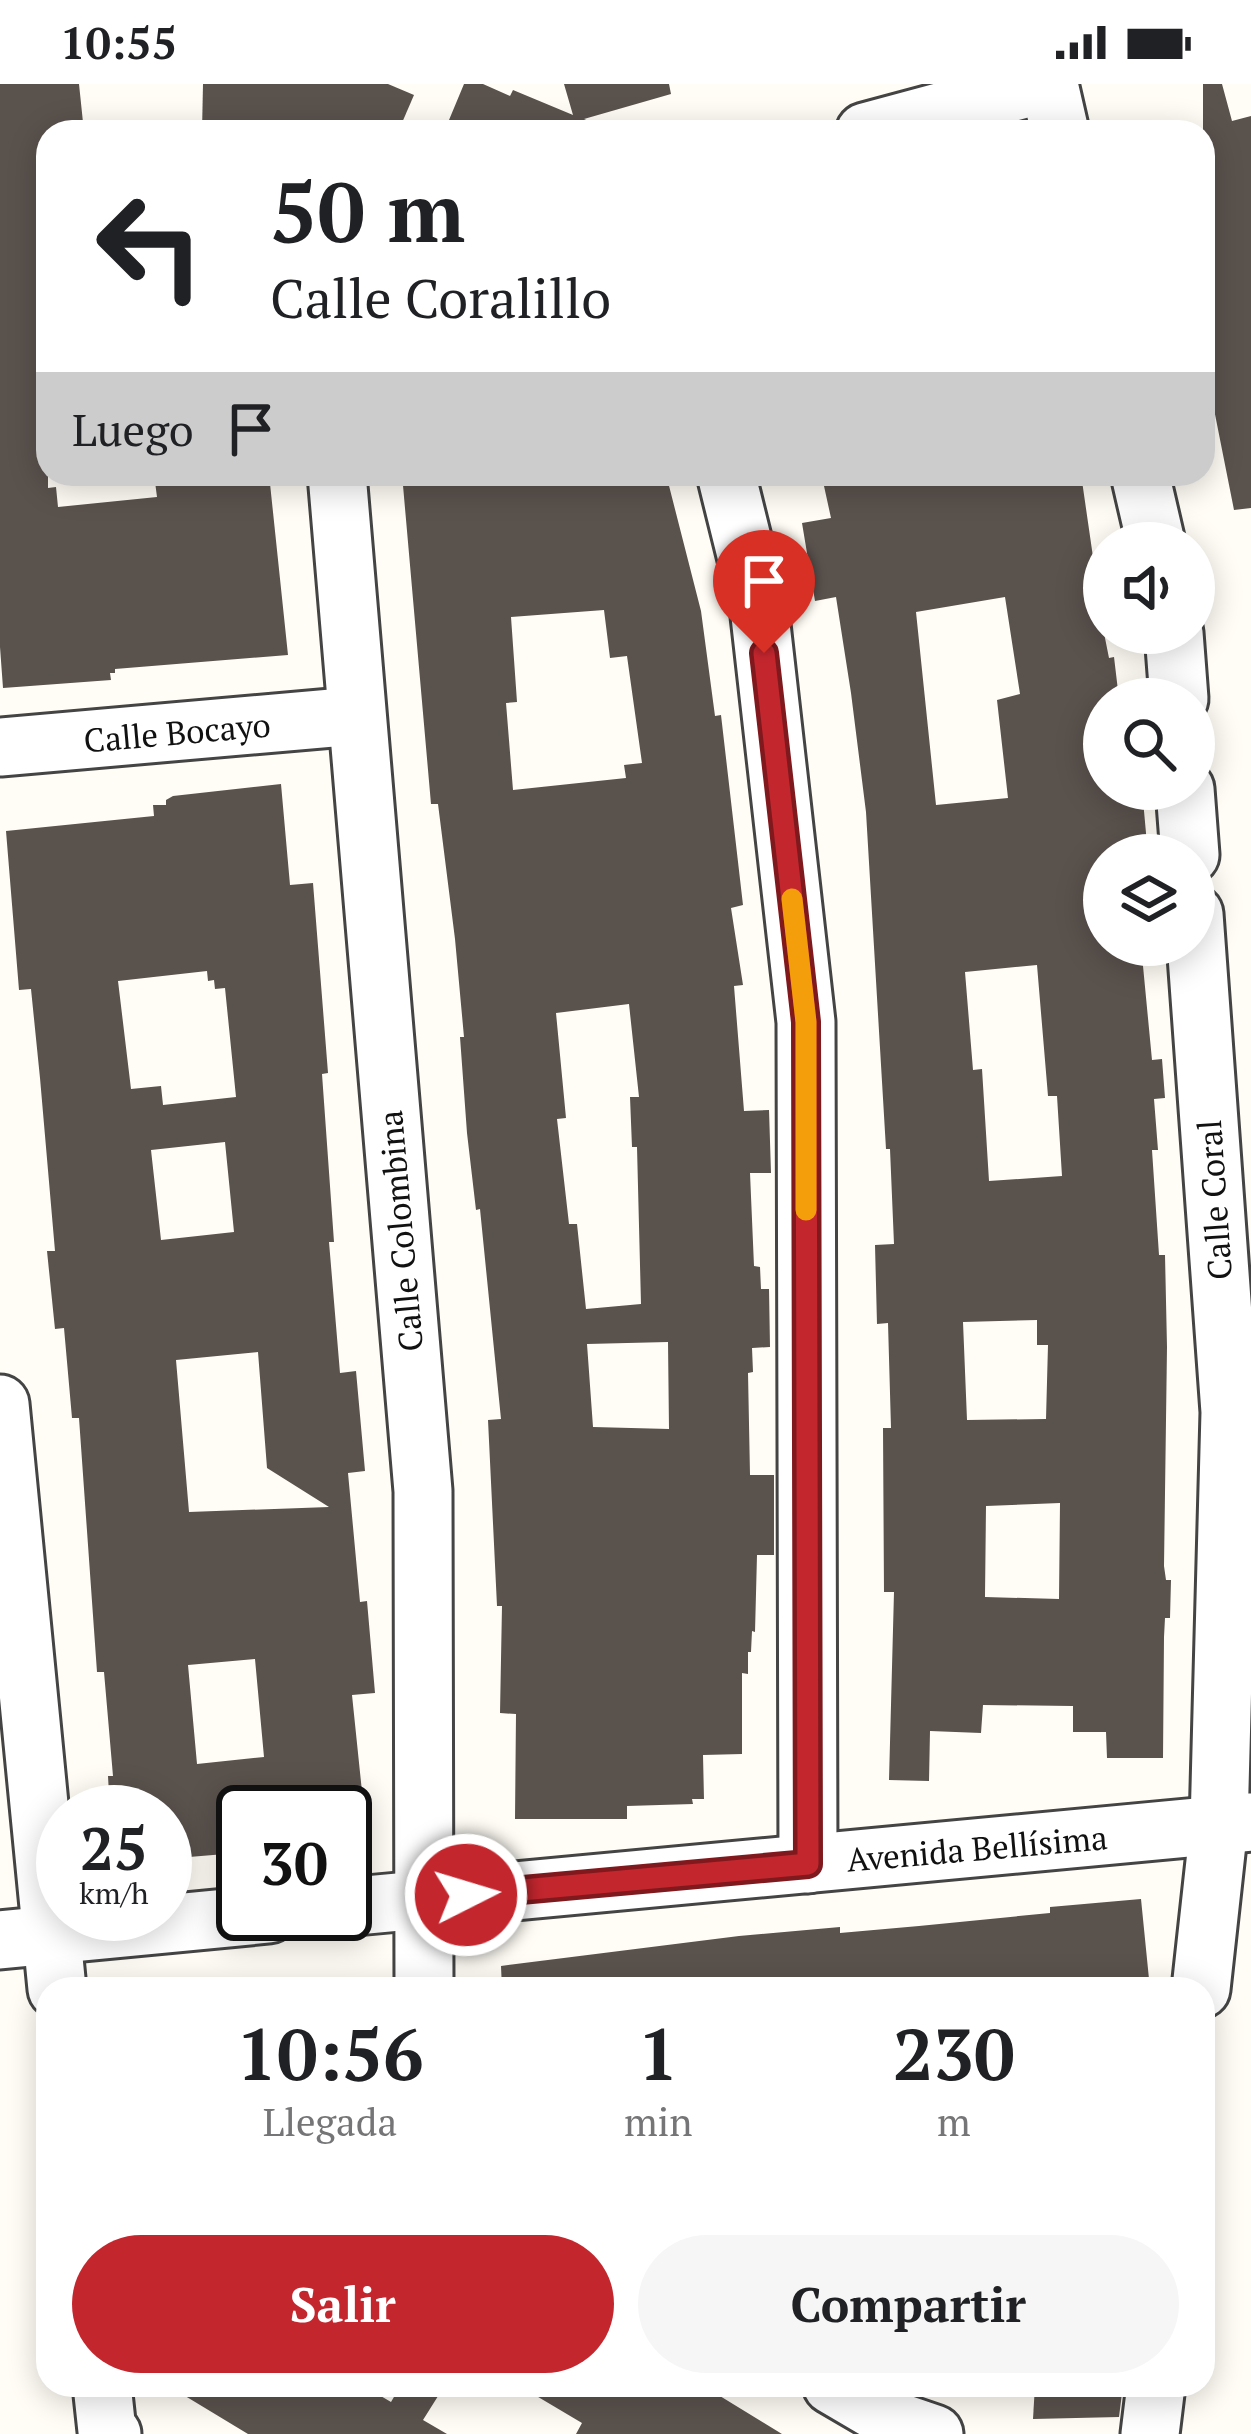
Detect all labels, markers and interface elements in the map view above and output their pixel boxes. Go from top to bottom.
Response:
text: 10:55 [60,12,177,72]
text: 50 m [270,155,465,266]
icon: left [72,168,228,324]
text: Calle Coralillo [270,262,611,333]
icon: arrive [218,396,284,462]
text: Luego [72,399,194,459]
map controls [1083,522,1215,966]
button: sound [1083,522,1215,654]
pin [713,530,815,653]
icon: arrive [731,548,797,614]
button: search [1083,678,1215,810]
street label: Calle Bocayo [82,702,272,762]
button: layers [1083,834,1215,966]
street label: Calle Colombina [368,1109,432,1353]
street label: Calle Coral [1187,1119,1241,1281]
speed limit sign: 30 [216,1785,372,1941]
text: 25 [80,1808,148,1887]
street label: Avenida Bellísima [845,1815,1109,1881]
position arrow [403,1832,529,1958]
text: km/h [79,1873,149,1913]
text: 10:56 [236,2005,424,2101]
text: 1 [638,2005,679,2101]
text: 230 [893,2005,1015,2101]
text: Llegada [263,2095,397,2147]
text: min [624,2095,692,2147]
text: m [937,2095,971,2147]
button: Salir [72,2235,614,2373]
button: Compartir [638,2235,1179,2373]

